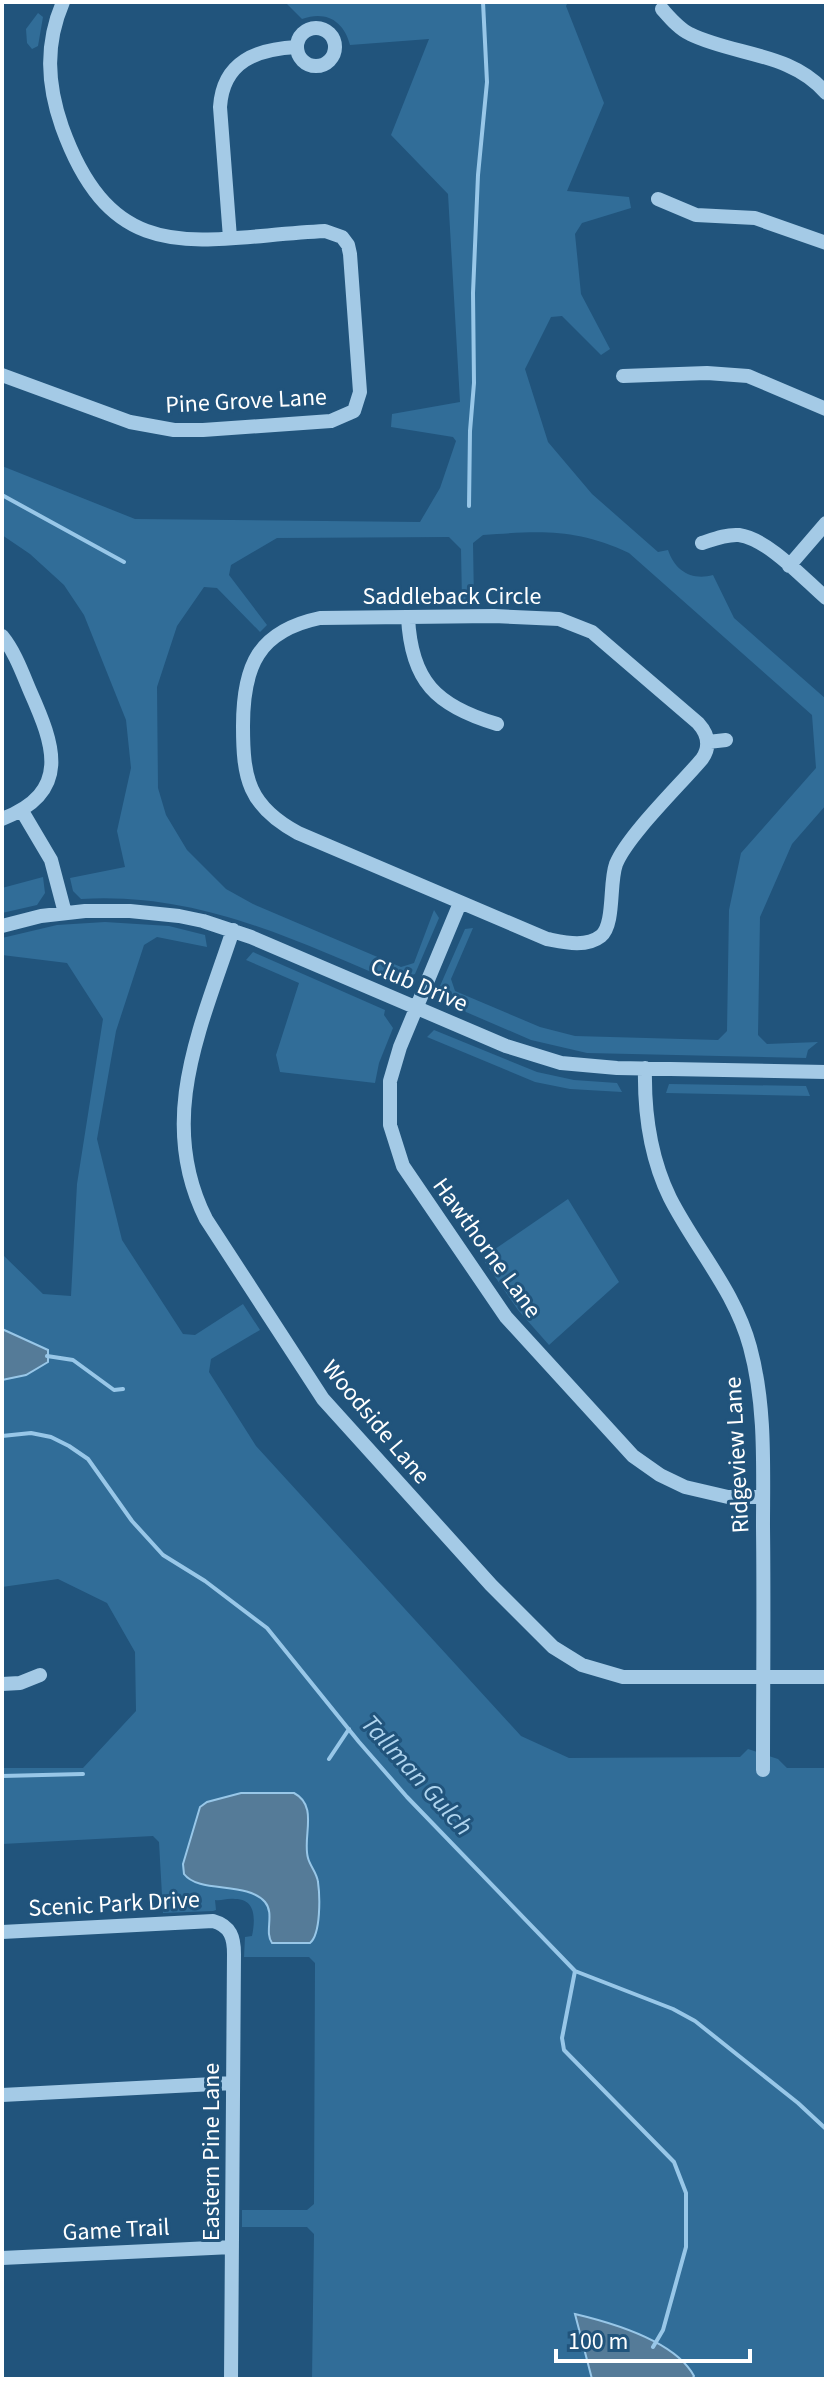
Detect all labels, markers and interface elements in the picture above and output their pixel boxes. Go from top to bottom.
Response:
street label: Pine Grove Lane [164,379,328,423]
street label: Saddleback Circle [363,579,541,614]
street label: Club Drive [365,949,473,1021]
street label: Hawthorne Lane [424,1171,550,1325]
street label: Woodside Lane [313,1352,439,1492]
street label: Ridgeview Lane [715,1376,759,1534]
water label: Tallman Gulch [352,1706,482,1844]
street label: Scenic Park Drive [27,1882,201,1926]
street label: Eastern Pine Lane [194,2063,229,2241]
street label: Game Trail [62,2210,170,2250]
scale bar [556,2313,750,2363]
text: 100 m [568,2324,628,2359]

